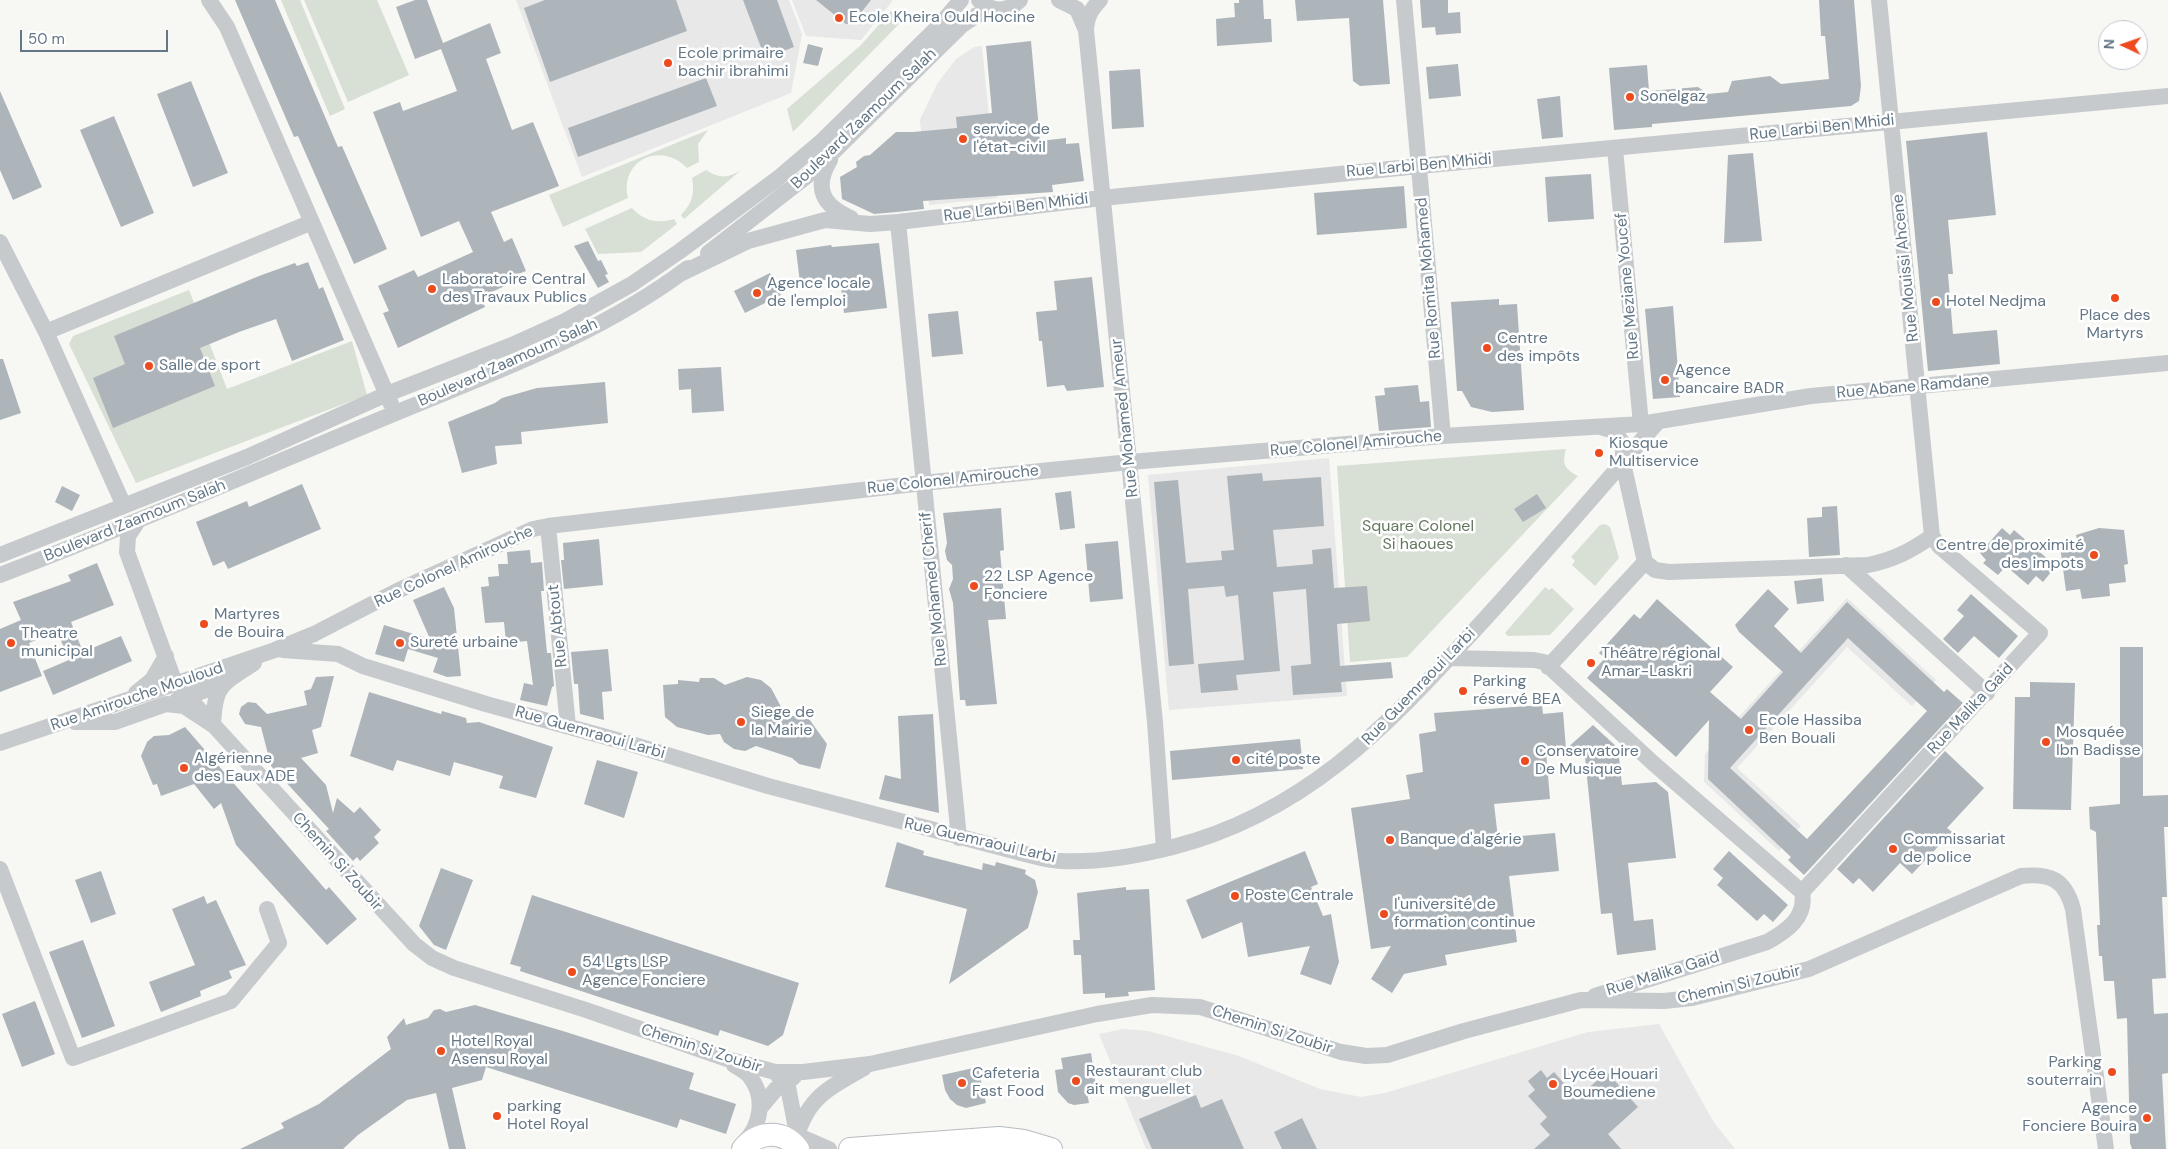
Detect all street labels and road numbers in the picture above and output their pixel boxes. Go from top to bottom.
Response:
street label: Boulevard Zaamoum Salah [787,45,941,193]
street label: Rue Larbi Ben Mhidi [1749,111,1895,145]
street label: Rue Larbi Ben Mhidi [1346,150,1492,182]
street label: Rue Larbi Ben Mhidi [943,190,1089,226]
street label: Rue Mouissi Ahcene [1889,193,1923,343]
street label: Rue Romita Mohamed [1412,196,1446,360]
street label: Rue Meziane Youcef [1612,212,1644,360]
street label: Boulevard Zaamoum Salah [415,315,601,411]
street label: Rue Mohamed Ameur [1107,338,1143,498]
street label: Rue Abane Ramdane [1836,371,1990,403]
street label: Rue Colonel Amirouche [1269,427,1443,461]
street label: Rue Colonel Amirouche [866,461,1040,499]
street label: Boulevard Zaamoum Salah [41,476,229,566]
street label: Rue Mohamed Cherif [916,511,952,667]
street label: Rue Colonel Amirouche [372,522,536,612]
street label: Rue Abtout [544,584,572,668]
street label: Rue Guemraoui Larbi [1358,625,1480,749]
street label: Rue Amirouche Mouloud [48,658,226,736]
street label: Rue Malika Gaid [1924,660,2018,758]
street label: Rue Guemraoui Larbi [513,702,667,764]
street label: Chemin Si Zoubir [288,809,386,915]
street label: Rue Guemraoui Larbi [902,814,1058,868]
street label: Rue Malika Gaid [1604,948,1722,1000]
street label: Chemin Si Zoubir [1676,962,1802,1008]
street label: Chemin Si Zoubir [1209,1001,1335,1059]
street label: Chemin Si Zoubir [638,1020,764,1078]

